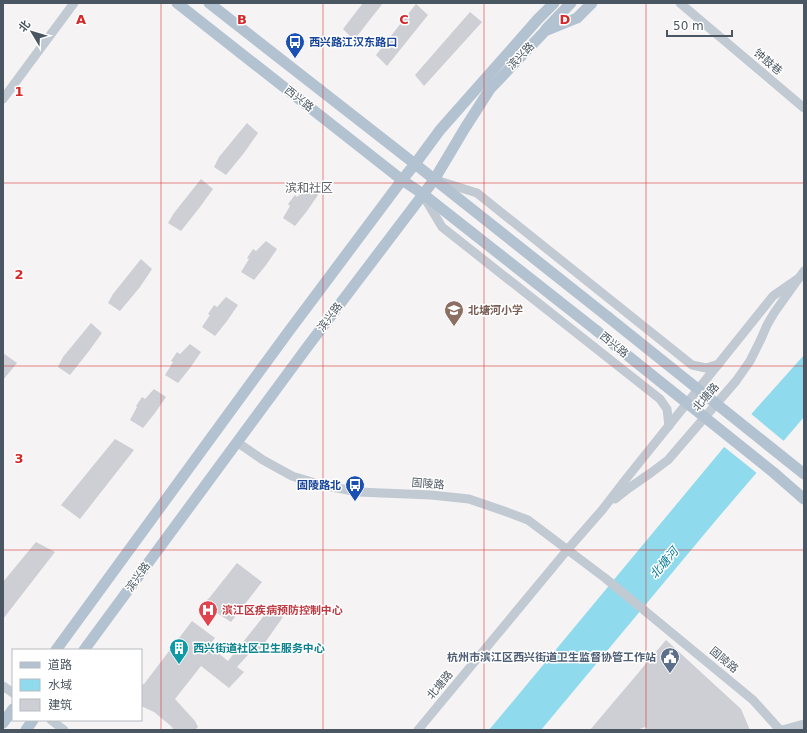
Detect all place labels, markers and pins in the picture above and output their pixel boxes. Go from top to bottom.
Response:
bus stop icon: 西兴路江汉东路口 [284,31,306,59]
place label: 西兴路江汉东路口 [309,36,397,49]
school or university icon: 北塘河小学 [443,299,465,327]
place label: 北塘河小学 [468,304,523,317]
bus stop icon: 固陵路北 [344,474,366,502]
place label: 固陵路北 [297,479,341,492]
hospital icon: 滨江区疾病预防控制中心 [197,599,219,627]
place label: 滨江区疾病预防控制中心 [222,604,343,617]
building icon: 西兴街道社区卫生服务中心 [168,637,190,665]
place label: 西兴街道社区卫生服务中心 [193,642,325,655]
public building icon: 杭州市滨江区西兴街道卫生监督协管工作站 [659,646,681,674]
place label: 杭州市滨江区西兴街道卫生监督协管工作站 [447,651,656,664]

